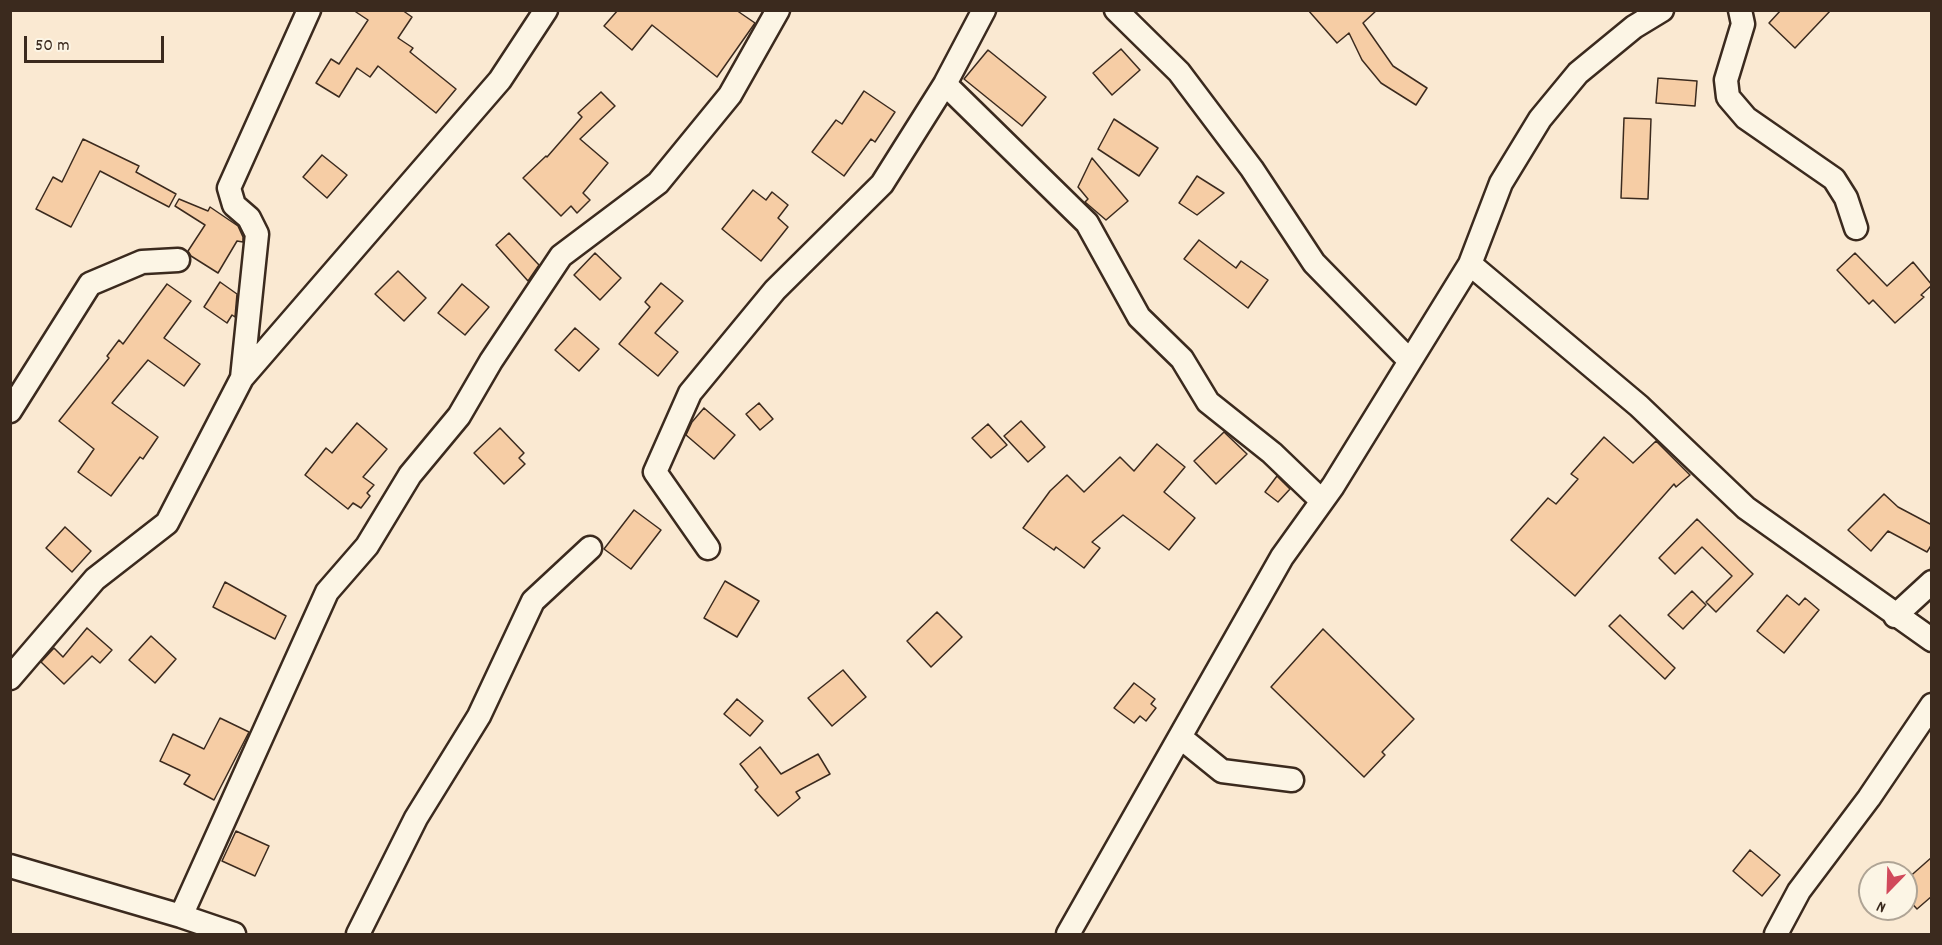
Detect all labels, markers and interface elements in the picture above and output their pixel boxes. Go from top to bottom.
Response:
scale bar [27,24,166,62]
text: 50 m [35,34,70,59]
north arrow [1858,861,1918,921]
text: N [1873,894,1890,918]

